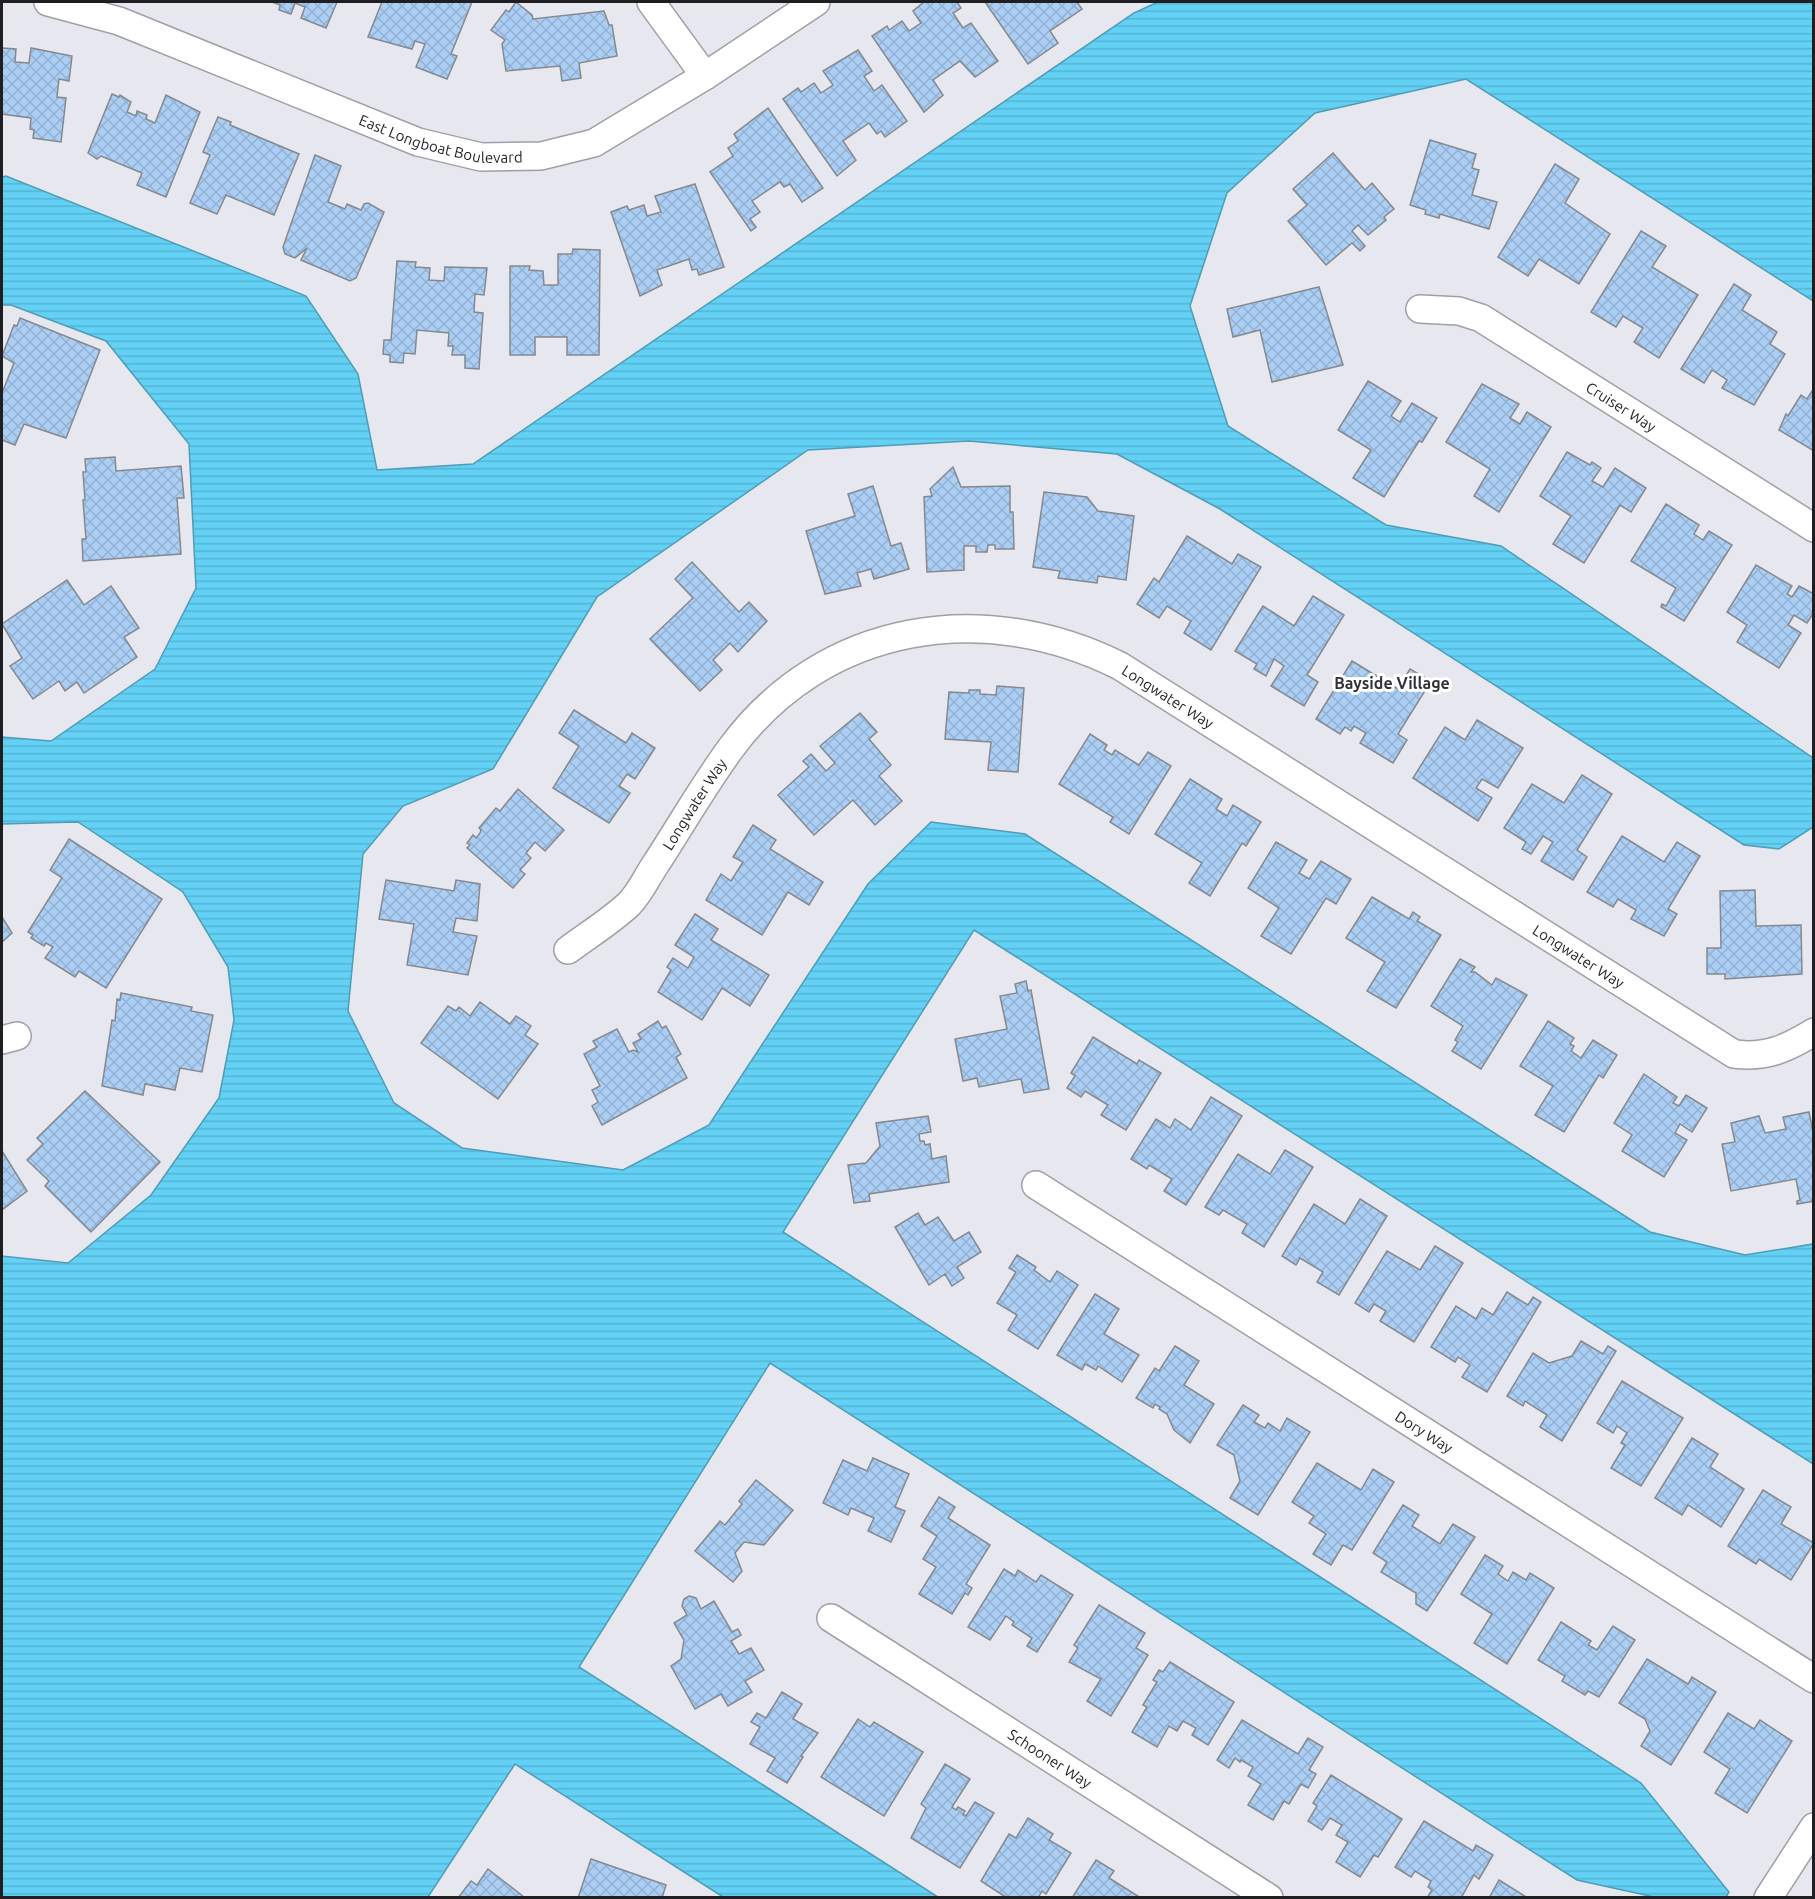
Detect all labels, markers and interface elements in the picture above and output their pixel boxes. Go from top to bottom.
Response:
street label: East Longboat Boulevard [357,111,523,166]
street label: Cruiser Way [1583,378,1659,435]
street label: Longwater Way [1119,661,1217,731]
district label: Bayside Village [1334,674,1450,692]
street label: Longwater Way [659,755,730,853]
street label: Longwater Way [1530,921,1628,991]
street label: Dory Way [1393,1407,1456,1456]
street label: Schooner Way [1005,1725,1095,1791]

